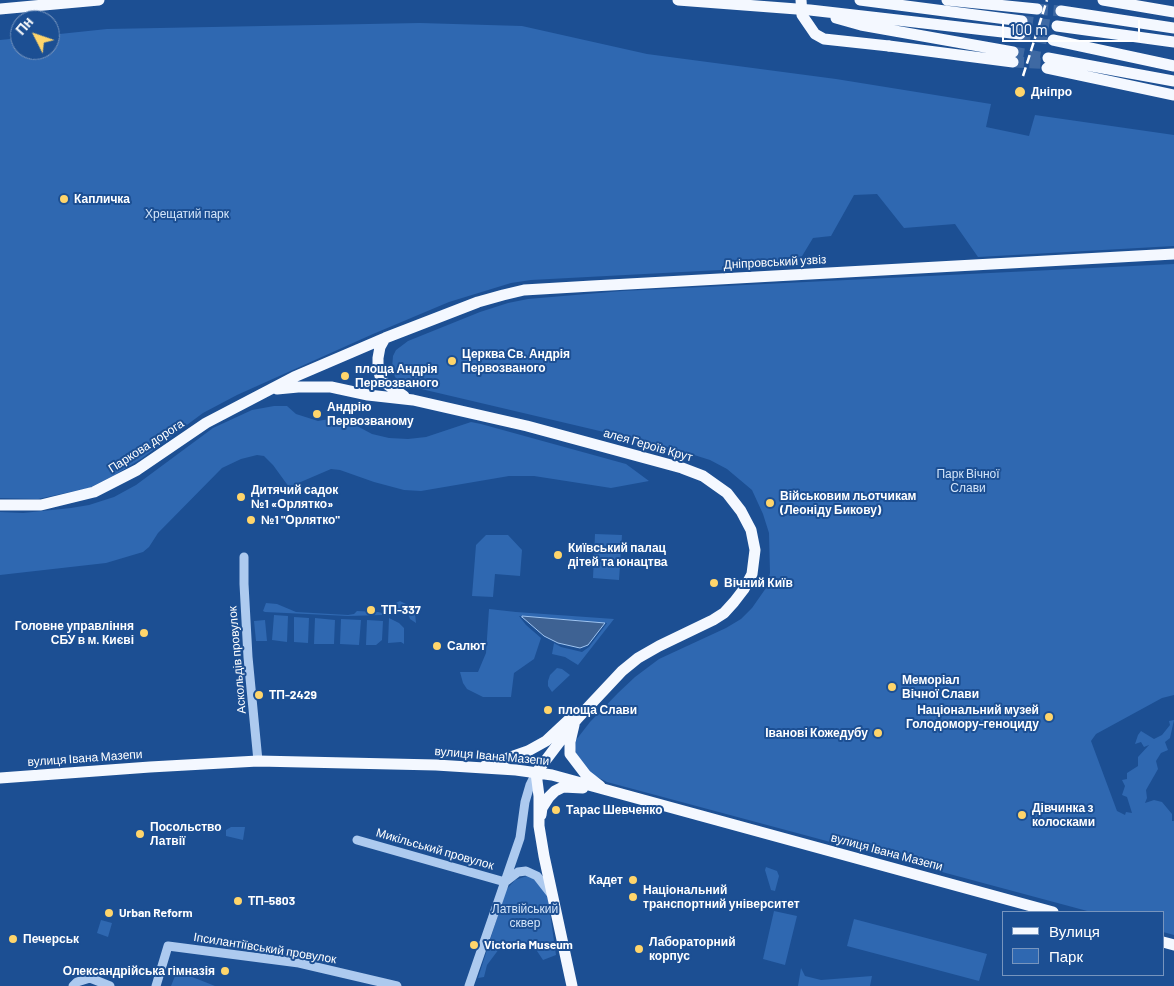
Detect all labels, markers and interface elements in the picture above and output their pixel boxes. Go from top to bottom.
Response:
north arrow [10,10,60,60]
scale bar [1004,10,1142,42]
text: Пн [12,13,37,38]
text: 100 m [1010,20,1048,38]
marker: Дніпро [1013,85,1027,99]
place label: Дніпро [1031,85,1072,99]
place label: Капличка [74,192,130,206]
marker: Капличка [58,193,70,205]
park label: Хрещатий парк [145,207,229,221]
street label: Дніпровський узвіз [723,252,827,272]
place label: Церква Св. Андрія Первозваного [462,347,570,375]
marker: Церква Св. Андрія Первозваного [446,355,458,367]
place label: площа Андрія Первозваного [355,362,439,390]
marker: площа Андрія Первозваного [339,370,351,382]
place label: Андрію Первозваному [327,400,414,428]
marker: Андрію Первозваному [311,408,323,420]
street label: Паркова дорога [106,416,186,476]
street label: алея Героїв Крут [602,425,694,465]
park label: Парк Вічної Слави [936,467,1000,495]
place label: Дитячий садок №1 «Орлятко» [251,483,338,511]
place label: Військовим льотчикам (Леоніду Бикову) [780,489,916,517]
marker: Дитячий садок №1 «Орлятко» [235,491,247,503]
marker: Військовим льотчикам (Леоніду Бикову) [764,497,776,509]
place label: №1 "Орлятко" [261,513,340,527]
marker: №1 "Орлятко" [245,514,257,526]
place label: Київський палац дітей та юнацтва [568,541,668,569]
marker: Київський палац дітей та юнацтва [552,549,564,561]
place label: Вічний Київ [724,576,793,590]
marker: Вічний Київ [708,577,720,589]
place label: ТП-337 [381,603,421,617]
marker: ТП-337 [365,604,377,616]
street label: Аскольдів провулок [225,605,249,715]
place label: Головне управління СБУ в м. Києві [15,619,134,647]
marker: Головне управління СБУ в м. Києві [138,627,150,639]
place label: Салют [447,639,486,653]
marker: Салют [431,640,443,652]
place label: Меморіал Вічної Слави [902,673,979,701]
marker: Меморіал Вічної Слави [886,681,898,693]
place label: ТП-2429 [269,688,317,702]
marker: ТП-2429 [253,689,265,701]
place label: площа Слави [558,703,637,717]
place label: Національний музей Голодомору-геноциду [906,703,1039,731]
marker: площа Слави [542,704,554,716]
marker: Національний музей Голодомору-геноциду [1043,711,1055,723]
place label: Іванові Кожедубу [765,726,868,740]
marker: Іванові Кожедубу [872,727,884,739]
street label: вулиця Івана Мазепи [434,744,550,768]
street label: вулиця Івана Мазепи [27,747,143,769]
place label: Дівчинка з колосками [1032,801,1095,829]
place label: Тарас Шевченко [566,803,663,817]
marker: Тарас Шевченко [550,804,562,816]
marker: Дівчинка з колосками [1016,809,1028,821]
place label: Посольство Латвії [150,820,222,848]
street label: Микільський провулок [374,825,496,873]
marker: Посольство Латвії [134,828,146,840]
street label: вулиця Івана Мазепи [830,830,944,874]
place label: Кадет [589,873,623,887]
marker: Кадет [627,874,639,886]
place label: Національний транспортний університет [643,883,800,911]
marker: Національний транспортний університет [627,891,639,903]
place label: ТП-5803 [248,894,295,908]
marker: ТП-5803 [232,895,244,907]
park label: Латвійський сквер [492,902,558,930]
place label: Urban Reform [119,906,192,920]
marker: Urban Reform [103,907,115,919]
legend [1002,911,1164,976]
text: Вулиця [1049,922,1100,940]
street label: Іпсилантіївський провулок [192,930,338,966]
place label: Печерськ [23,932,79,946]
marker: Печерськ [7,933,19,945]
place label: Лабораторний корпус [649,935,736,963]
place label: Victoria Museum [484,938,573,952]
marker: Victoria Museum [468,939,480,951]
marker: Лабораторний корпус [633,943,645,955]
text: Парк [1049,947,1083,965]
place label: Олександрійська гімназія [63,964,215,978]
marker: Олександрійська гімназія [219,965,231,977]

